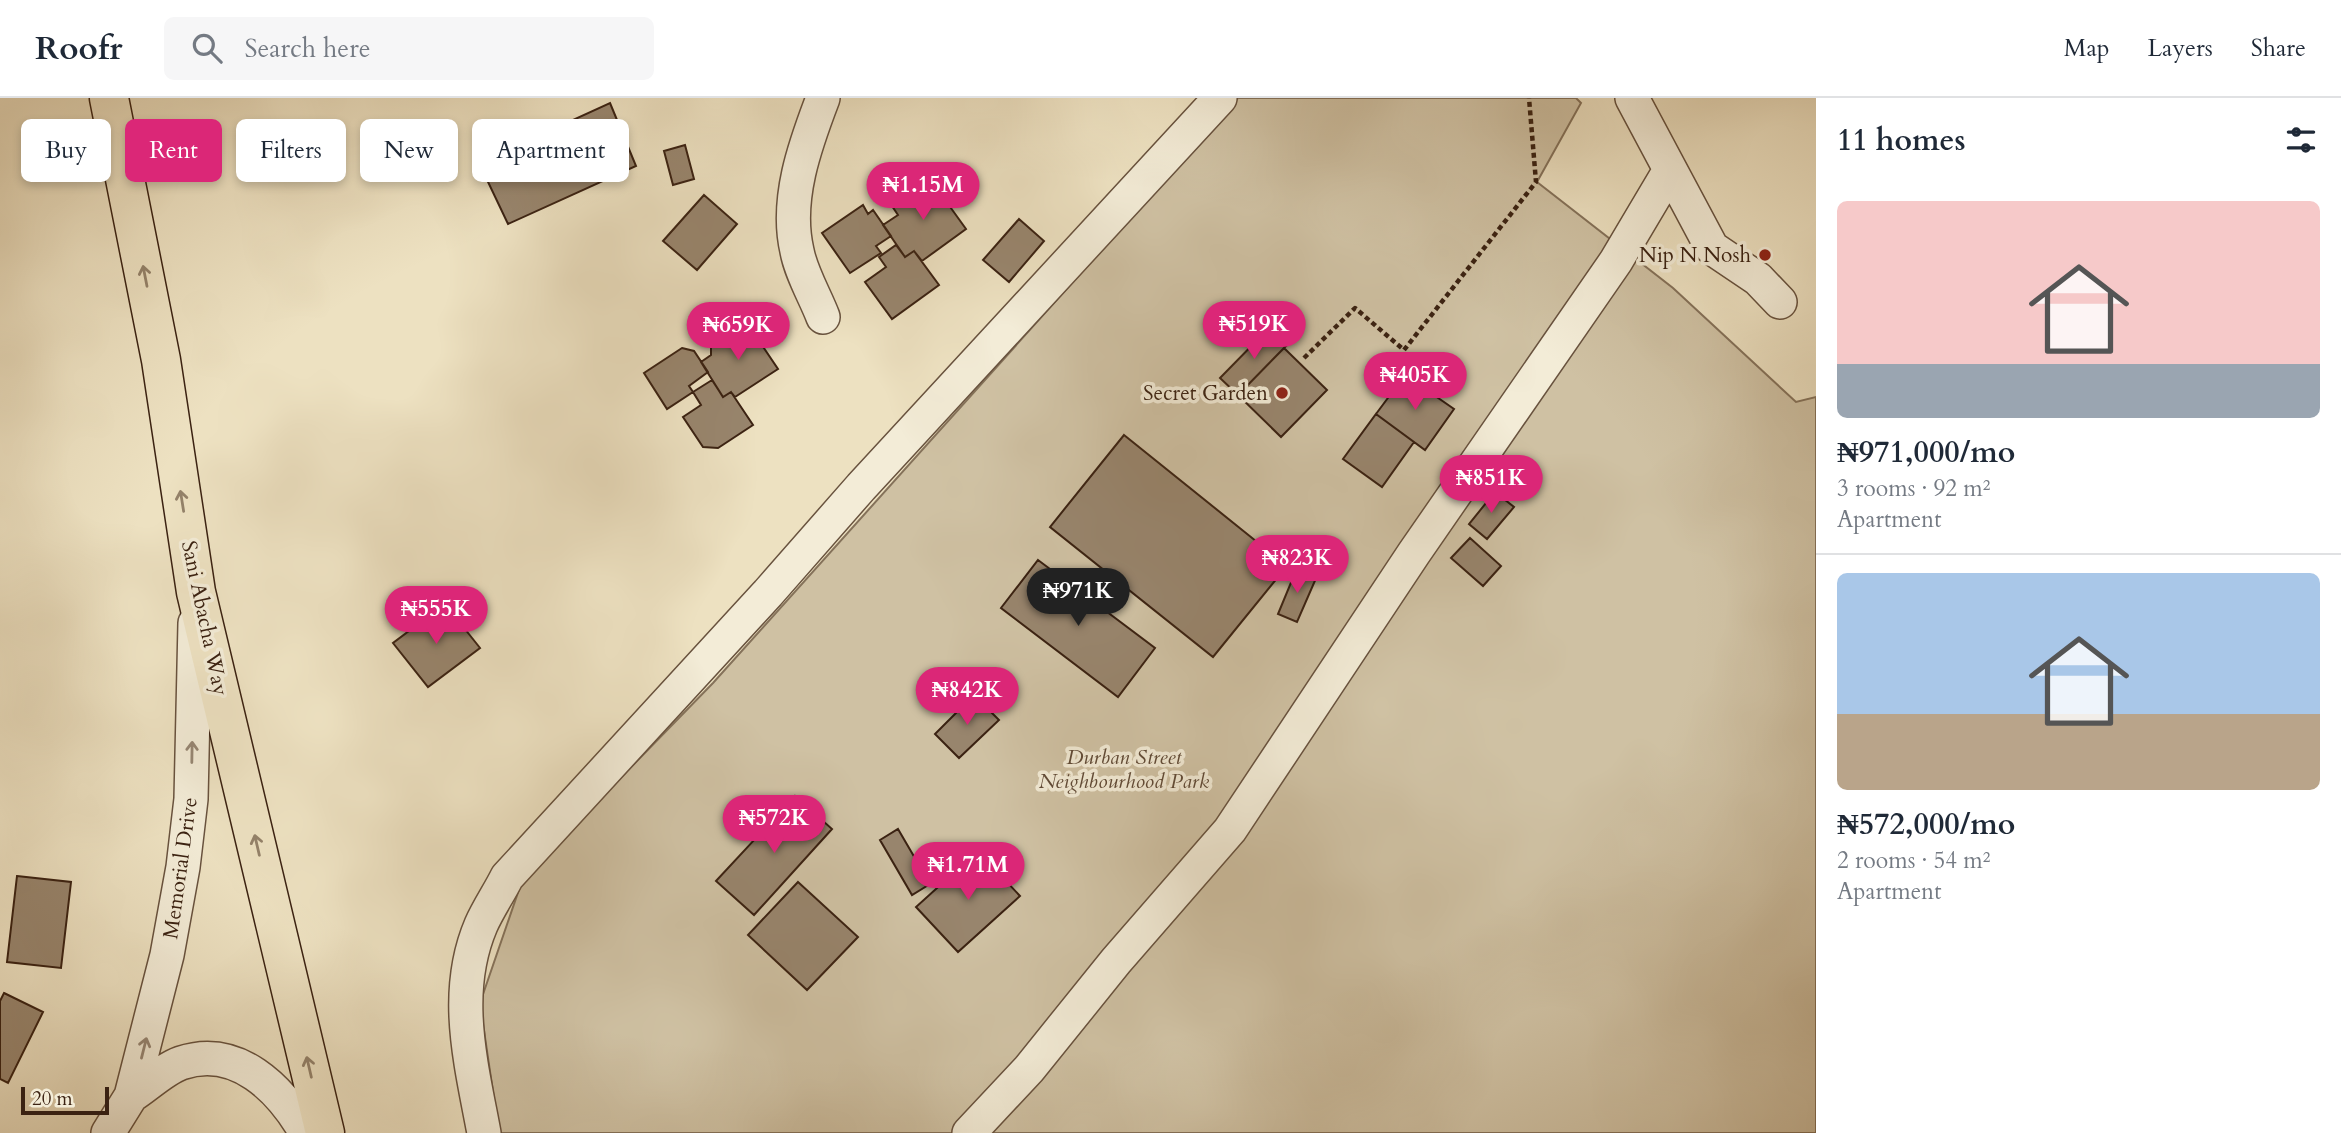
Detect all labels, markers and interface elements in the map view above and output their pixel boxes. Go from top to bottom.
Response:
search box [164,17,654,80]
text: Roofr [35,26,122,71]
icon: search [188,29,226,67]
text: Search here [244,31,370,66]
text: Map [2064,32,2110,65]
text: Layers [2148,32,2213,65]
text: Share [2251,32,2306,65]
chip: Buy [21,119,111,182]
chip: Rent [125,119,222,182]
chip: Filters [236,119,346,182]
chip: New [360,119,458,182]
chip: Apartment [472,119,629,182]
text: 11 homes [1837,120,1966,161]
icon: filters [2282,121,2320,159]
pin: ₦1.15M [866,162,980,222]
text: ₦1.15M [883,169,963,200]
place label: Nip N Nosh [1639,241,1751,270]
icon: home [2016,246,2142,372]
marker: Nip N Nosh [1757,247,1773,263]
one-way arrow [138,265,151,288]
pin: ₦659K [689,302,787,362]
pin: ₦519K [1205,302,1303,361]
text: ₦519K [1219,308,1289,339]
text: ₦659K [703,309,773,340]
pin: ₦405K [1366,352,1464,412]
text: ₦405K [1380,359,1450,390]
place label: Secret Garden [1143,379,1268,408]
marker: Secret Garden [1274,385,1290,401]
text: ₦971,000/mo [1837,432,2015,473]
pin: ₦851K [1442,456,1540,515]
text: ₦851K [1456,462,1526,493]
text: 3 rooms · 92 m² [1837,473,1990,504]
one-way arrow [175,490,188,513]
text: Apartment [1837,504,1941,535]
pin: ₦823K [1248,536,1346,595]
street label: Sani Abacha Way [174,538,235,698]
text: ₦823K [1262,542,1332,573]
pin: ₦971K [1029,568,1127,628]
text: ₦971K [1043,575,1113,606]
pin: ₦555K [387,587,485,646]
text: ₦555K [401,593,471,624]
icon: home [2016,618,2142,744]
pin: ₦842K [918,668,1016,727]
text: ₦842K [932,674,1002,705]
one-way arrow [185,741,199,764]
park label: Durban Street Neighbourhood Park [1039,743,1210,796]
street label: Memorial Drive [156,795,205,941]
pin: ₦572K [725,796,823,855]
text: ₦572K [739,802,809,833]
text: ₦572,000/mo [1837,804,2015,845]
one-way arrow [249,834,263,857]
pin: ₦1.71M [911,842,1025,902]
text: 2 rooms · 54 m² [1837,845,1990,876]
text: ₦1.71M [928,849,1008,880]
text: Apartment [1837,876,1941,907]
one-way arrow [138,1037,151,1060]
one-way arrow [302,1056,315,1079]
scale bar [21,1084,108,1116]
text: 20 m [32,1086,73,1112]

